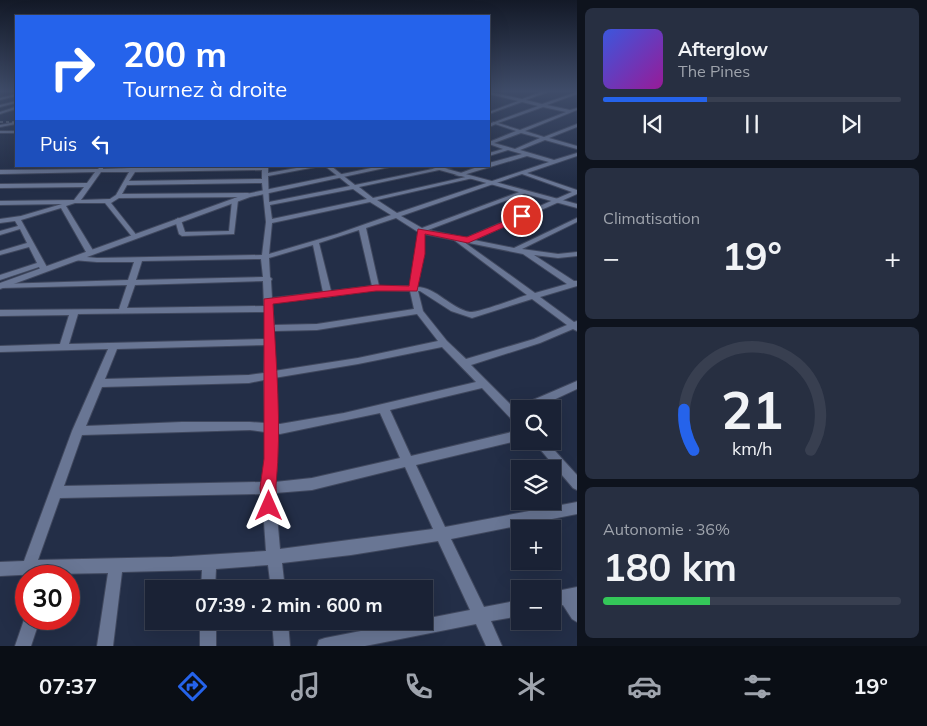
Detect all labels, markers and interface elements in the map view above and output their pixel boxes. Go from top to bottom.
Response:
text: 200 m [123,32,227,76]
icon: right [40,35,105,100]
text: Afterglow [678,37,768,61]
text: The Pines [678,61,750,81]
text: Tournez à droite [123,75,287,103]
icon: previous [639,110,667,138]
icon: pause [738,110,766,138]
icon: next [837,110,865,138]
icon: left [87,130,115,158]
text: Puis [40,132,77,156]
pin [501,195,543,237]
icon: arrive [508,202,536,230]
text: Climatisation [603,208,700,228]
text: 19° [722,232,782,280]
text: − [603,240,620,275]
text: + [884,240,901,275]
text: 21 [721,377,783,442]
map controls [511,400,561,630]
button: search [511,400,561,450]
text: km/h [732,437,772,459]
button: layers [511,460,561,510]
position arrow [242,479,294,531]
text: Autonomie · 36% [603,519,730,539]
button: + [511,520,561,570]
text: 180 km [603,543,737,591]
speed limit sign: 30 [15,565,80,630]
button: − [511,580,561,630]
text: 07:39 · 2 min · 600 m [195,593,383,617]
icon: directions [175,669,210,704]
icon: music [288,669,323,704]
icon: phone [401,669,436,704]
icon: climate [514,669,549,704]
icon: car [627,669,662,704]
icon: filters [740,669,775,704]
text: 07:37 [39,672,97,700]
text: 19° [853,672,888,700]

